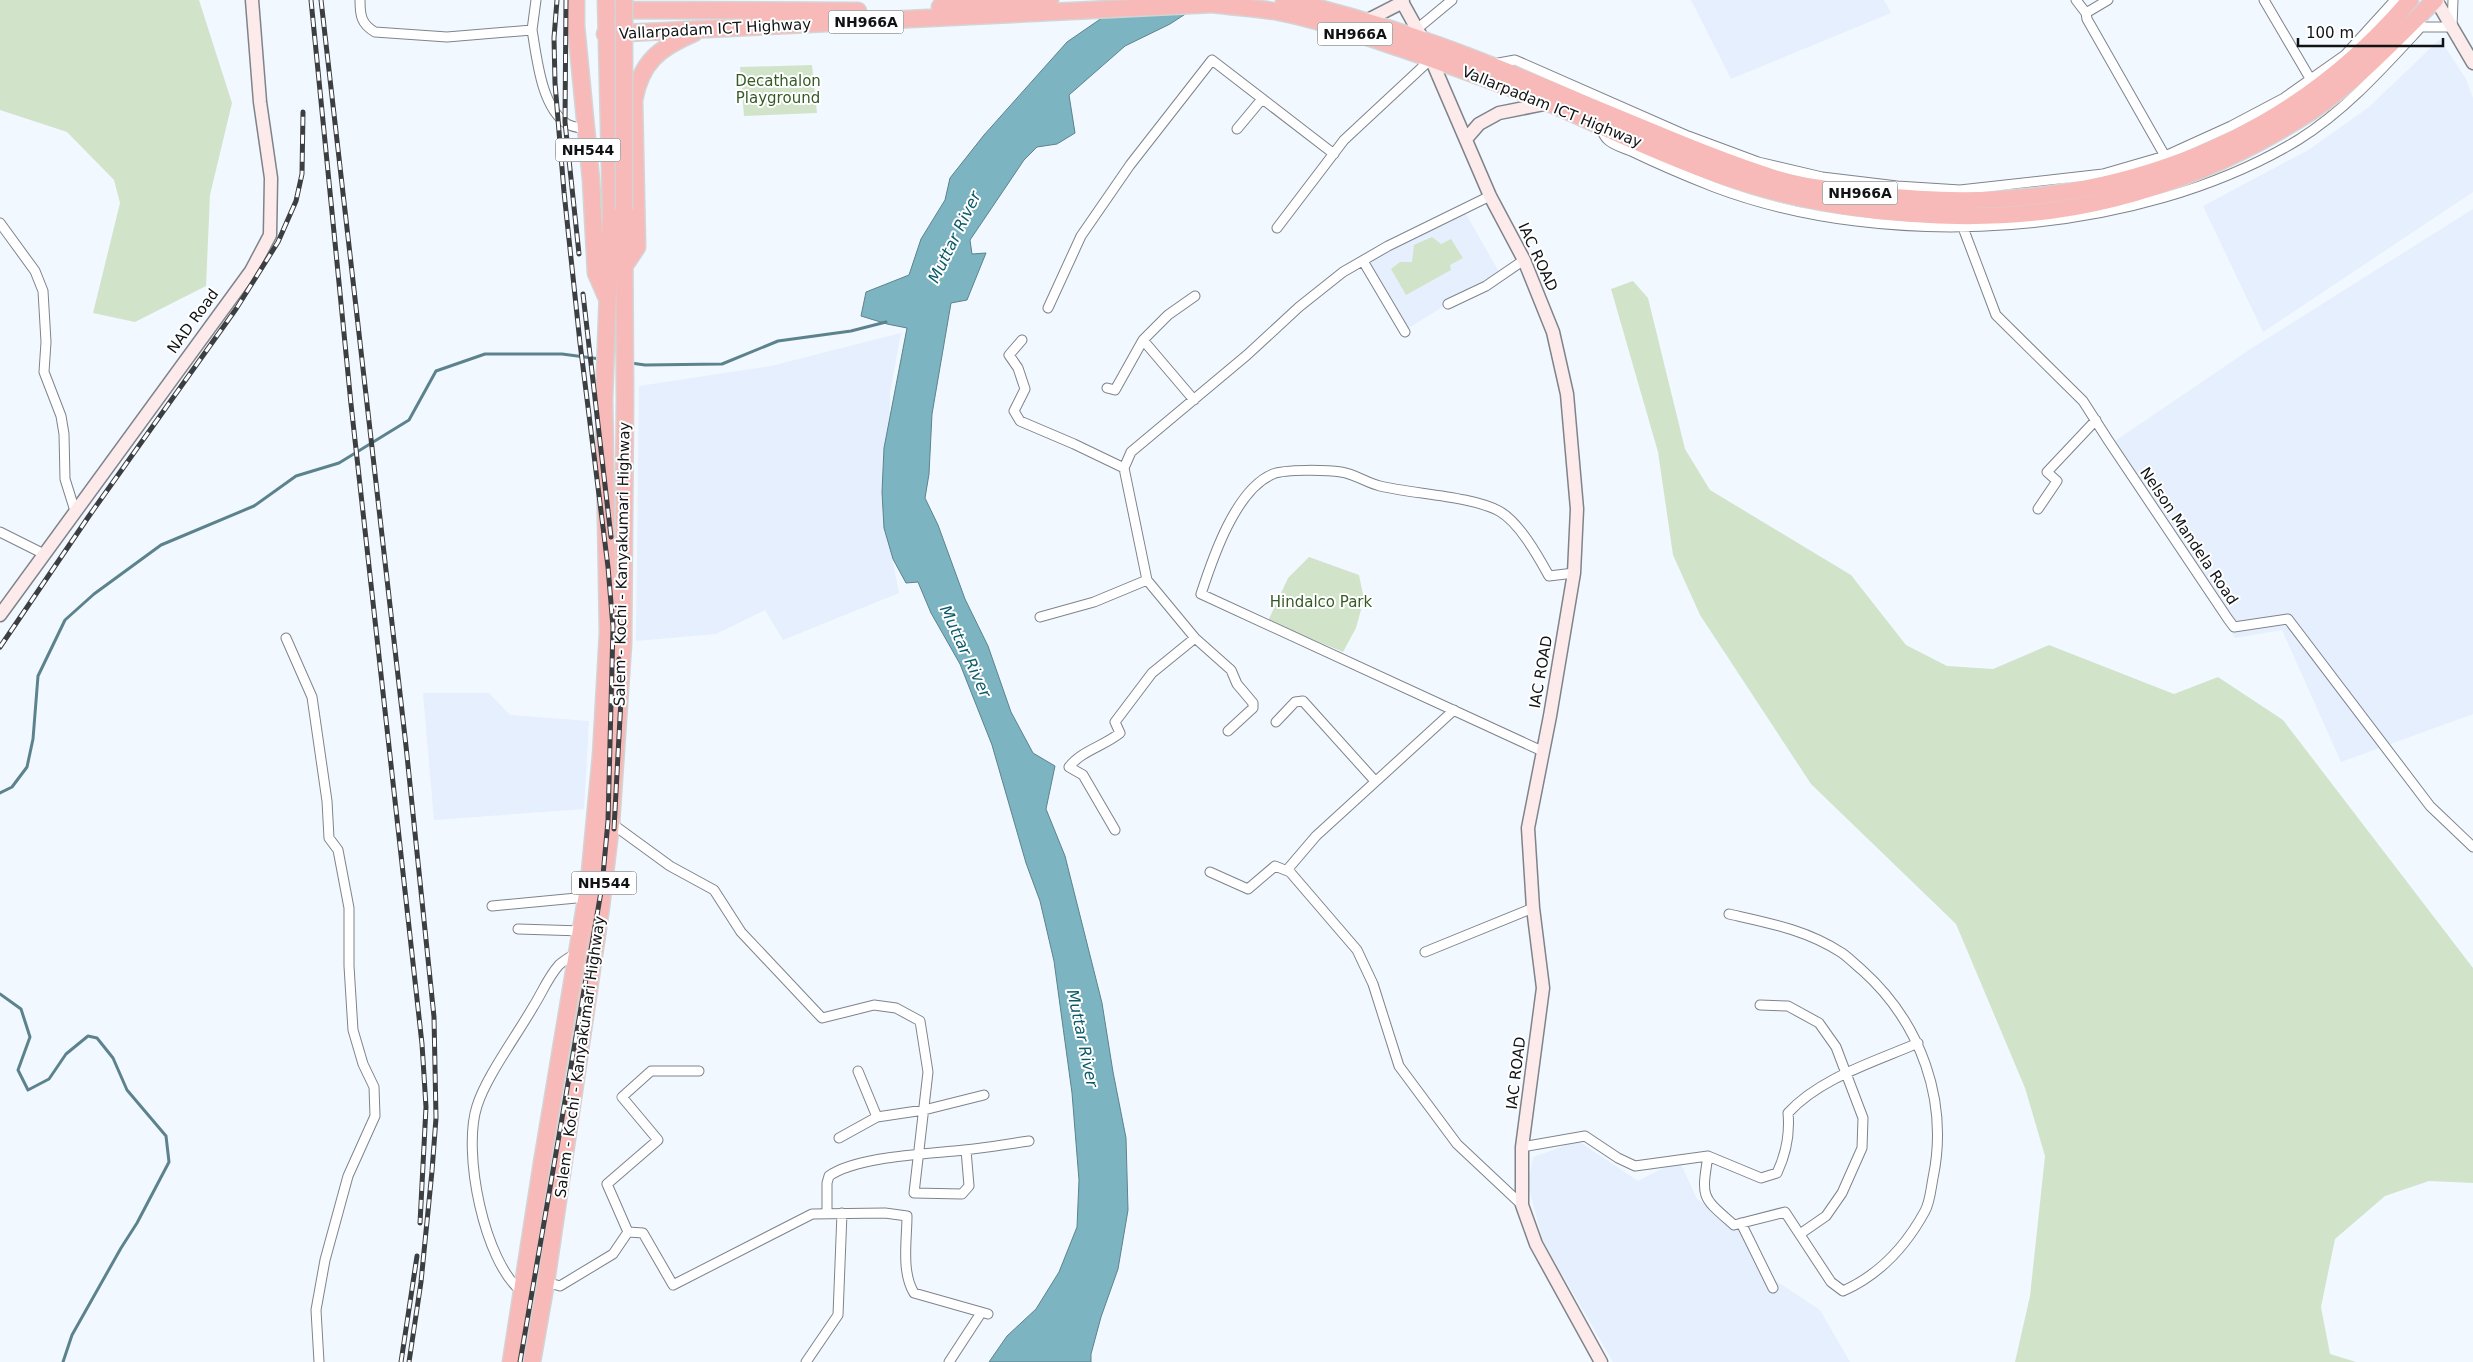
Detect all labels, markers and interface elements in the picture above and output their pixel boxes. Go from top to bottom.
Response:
road number: NH966A [828,11,904,34]
street label: Vallarpadam ICT Highway [618,15,812,43]
scale bar [2298,15,2443,47]
road number: NH966A [1318,22,1392,46]
text: 100 m [2306,24,2354,42]
street label: Vallarpadam ICT Highway [1459,63,1645,151]
park label: Decathalon Playground [735,72,821,107]
road number: NH544 [556,138,620,162]
road number: NH966A [1822,182,1898,204]
water label: Muttar River [924,187,985,286]
street label: IAC ROAD [1514,220,1562,294]
street label: NAD Road [164,285,222,357]
street label: Salem - Kochi - Kanyakumari Highway [611,421,633,706]
street label: Nelson Mandela Road [2136,464,2242,608]
park label: Hindalco Park [1270,593,1373,611]
water label: Muttar River [936,602,996,702]
street label: IAC ROAD [1526,634,1556,710]
road number: NH544 [572,871,636,894]
street label: Salem - Kochi - Kanyakumari Highway [551,915,609,1199]
water label: Muttar River [1063,988,1102,1090]
street label: IAC ROAD [1503,1035,1529,1111]

